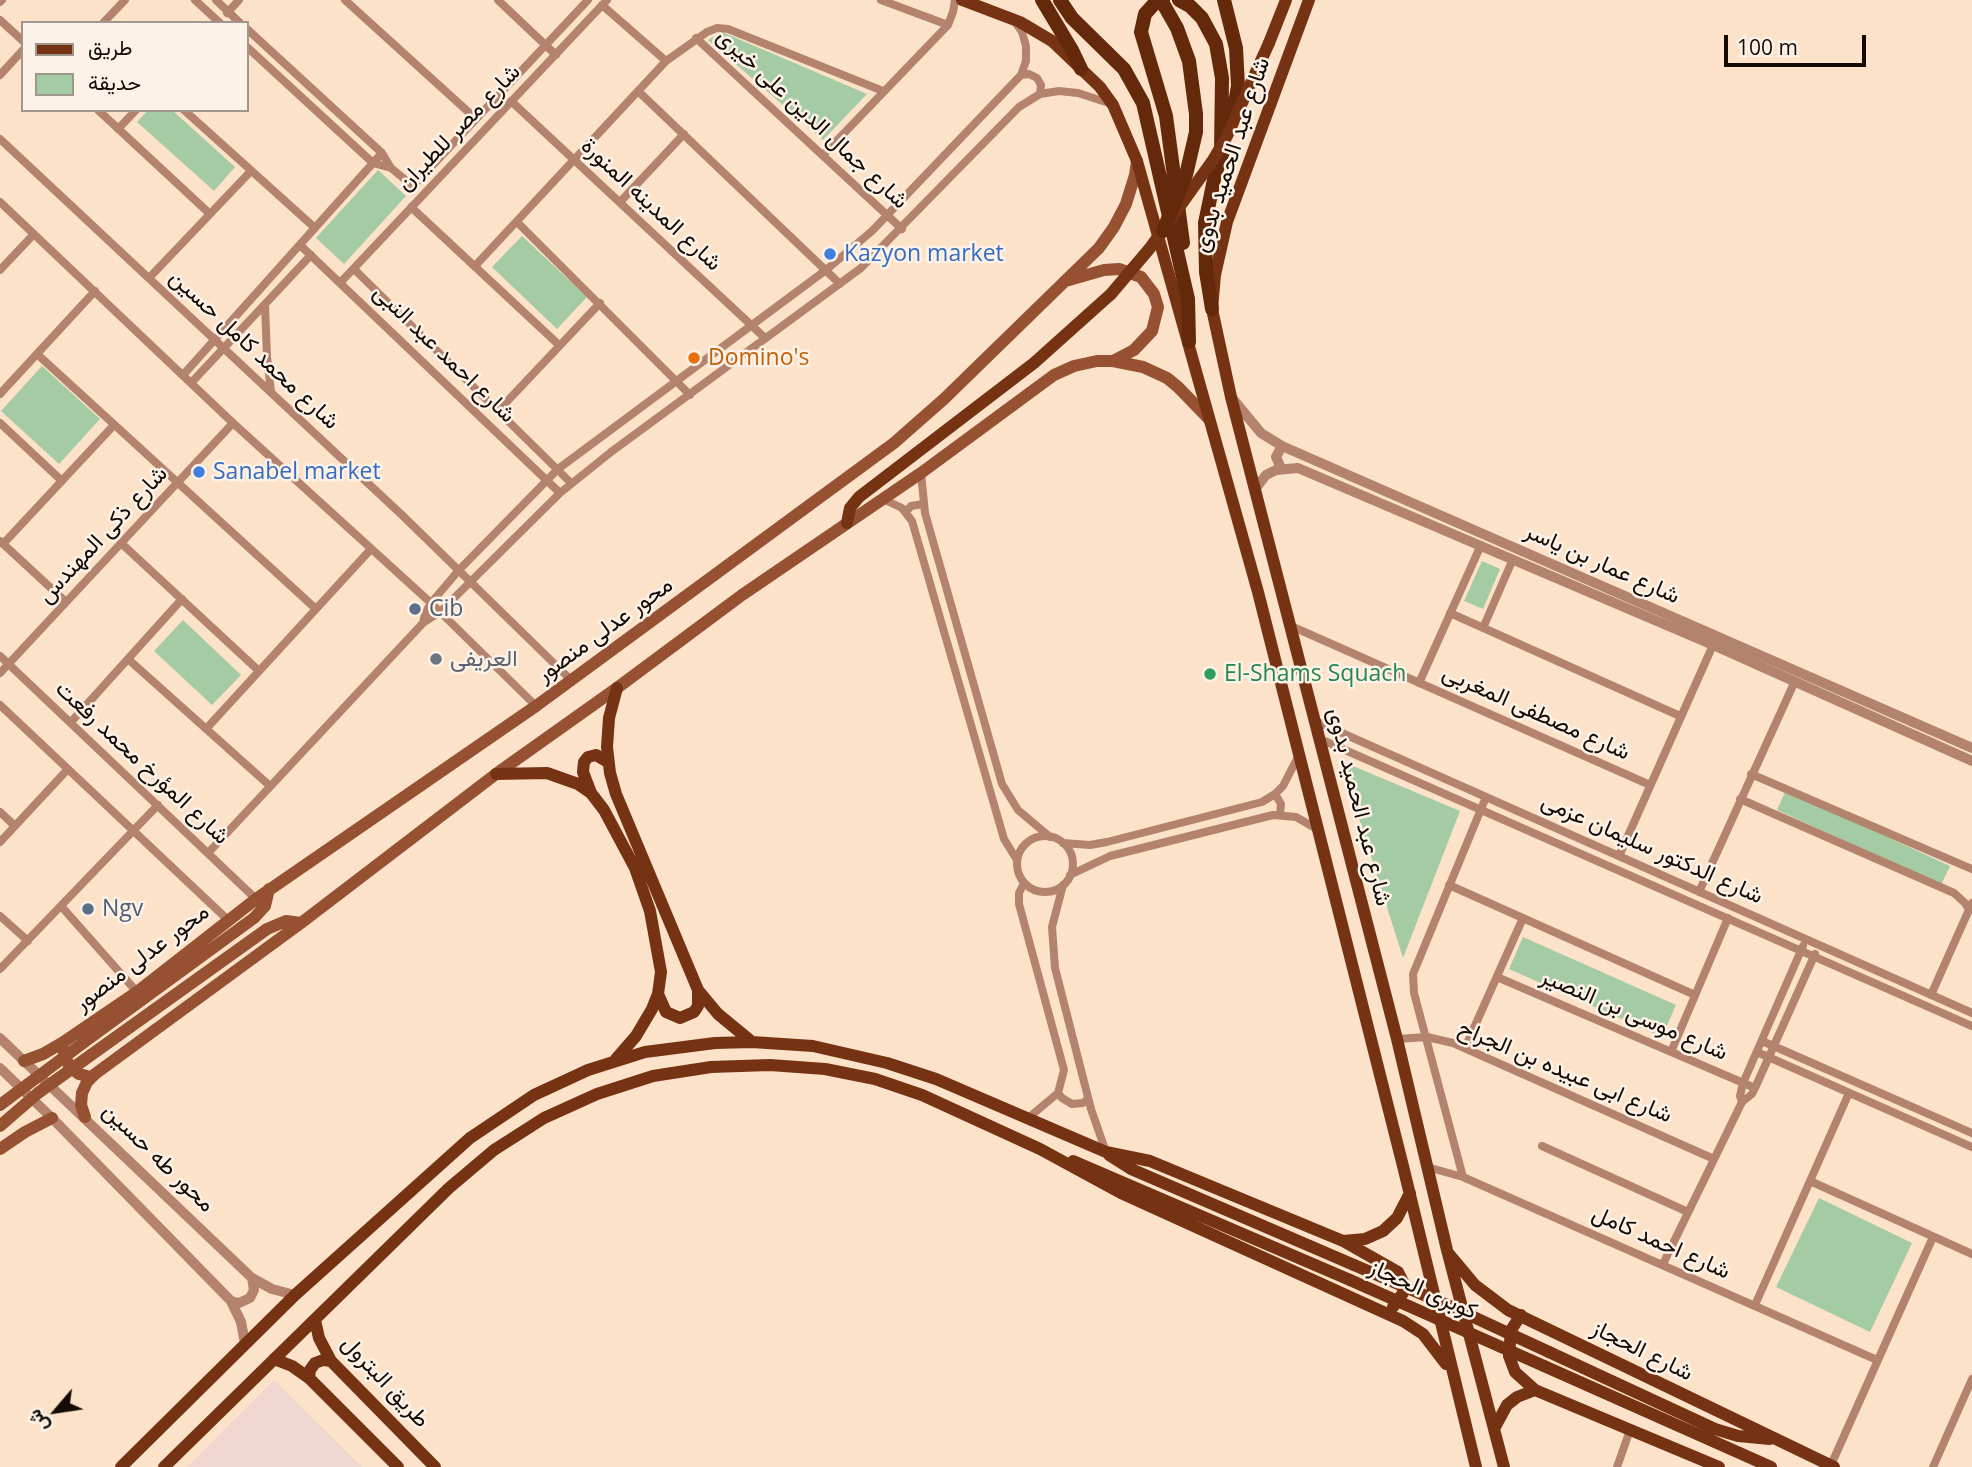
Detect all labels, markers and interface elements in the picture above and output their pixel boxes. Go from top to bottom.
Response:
legend [21,21,248,112]
scale bar [1727,21,1869,65]
street label: شارع جمال الدين على خيرى [710,23,914,215]
text: طريق [88,33,133,61]
text: 100 m [1737,33,1798,61]
street label: شارع عبد الحميد بدوى [1187,54,1277,256]
street label: شارع مصر للطيران [391,59,527,197]
text: حديقة [88,68,141,96]
street label: شارع المدينه المنورة [575,133,727,277]
place label: Kazyon market [844,240,1004,268]
marker: Kazyon market [822,246,838,262]
street label: شارع محمد كامل حسين [163,264,345,436]
street label: شارع احمد عبد النبى [367,279,521,429]
place label: Domino's [708,344,810,372]
marker: Domino's [686,350,702,366]
place label: Sanabel market [213,458,381,486]
street label: شارع ذكى المهندس [32,461,174,609]
marker: Sanabel market [191,464,207,480]
street label: شارع عمار بن ياسر [1520,517,1684,611]
street label: محور عدلى منصور [531,571,679,689]
place label: Cib [429,595,463,623]
marker: Cib [407,601,423,617]
place label: العريفى [450,645,518,673]
marker: العريفى [428,651,444,667]
street label: شارع مصطفى المغربى [1438,659,1634,767]
place label: El-Shams Squach [1224,660,1406,688]
marker: El-Shams Squach [1202,666,1218,682]
street label: شارع المؤرخ محمد رفعت [49,675,235,851]
street label: شارع عبد الحميد بدوى [1321,705,1397,909]
street label: شارع الدكتور سليمان عزمى [1537,788,1767,910]
place label: Ngv [102,895,143,923]
street label: محور عدلى منصور [69,898,215,1018]
marker: Ngv [80,901,96,917]
street label: شارع موسى بن النصير [1536,963,1732,1067]
street label: شارع ابى عبيده بن الجراح [1454,1014,1676,1130]
street label: محور طه حسين [96,1098,220,1218]
street label: شارع احمد كامل [1588,1200,1734,1286]
street label: كوبرى الحجاز [1365,1254,1481,1326]
street label: شارع الحجاز [1587,1315,1697,1387]
street label: طريق البترول [335,1330,435,1434]
north arrow [21,1376,91,1446]
text: ش [21,1405,55,1437]

